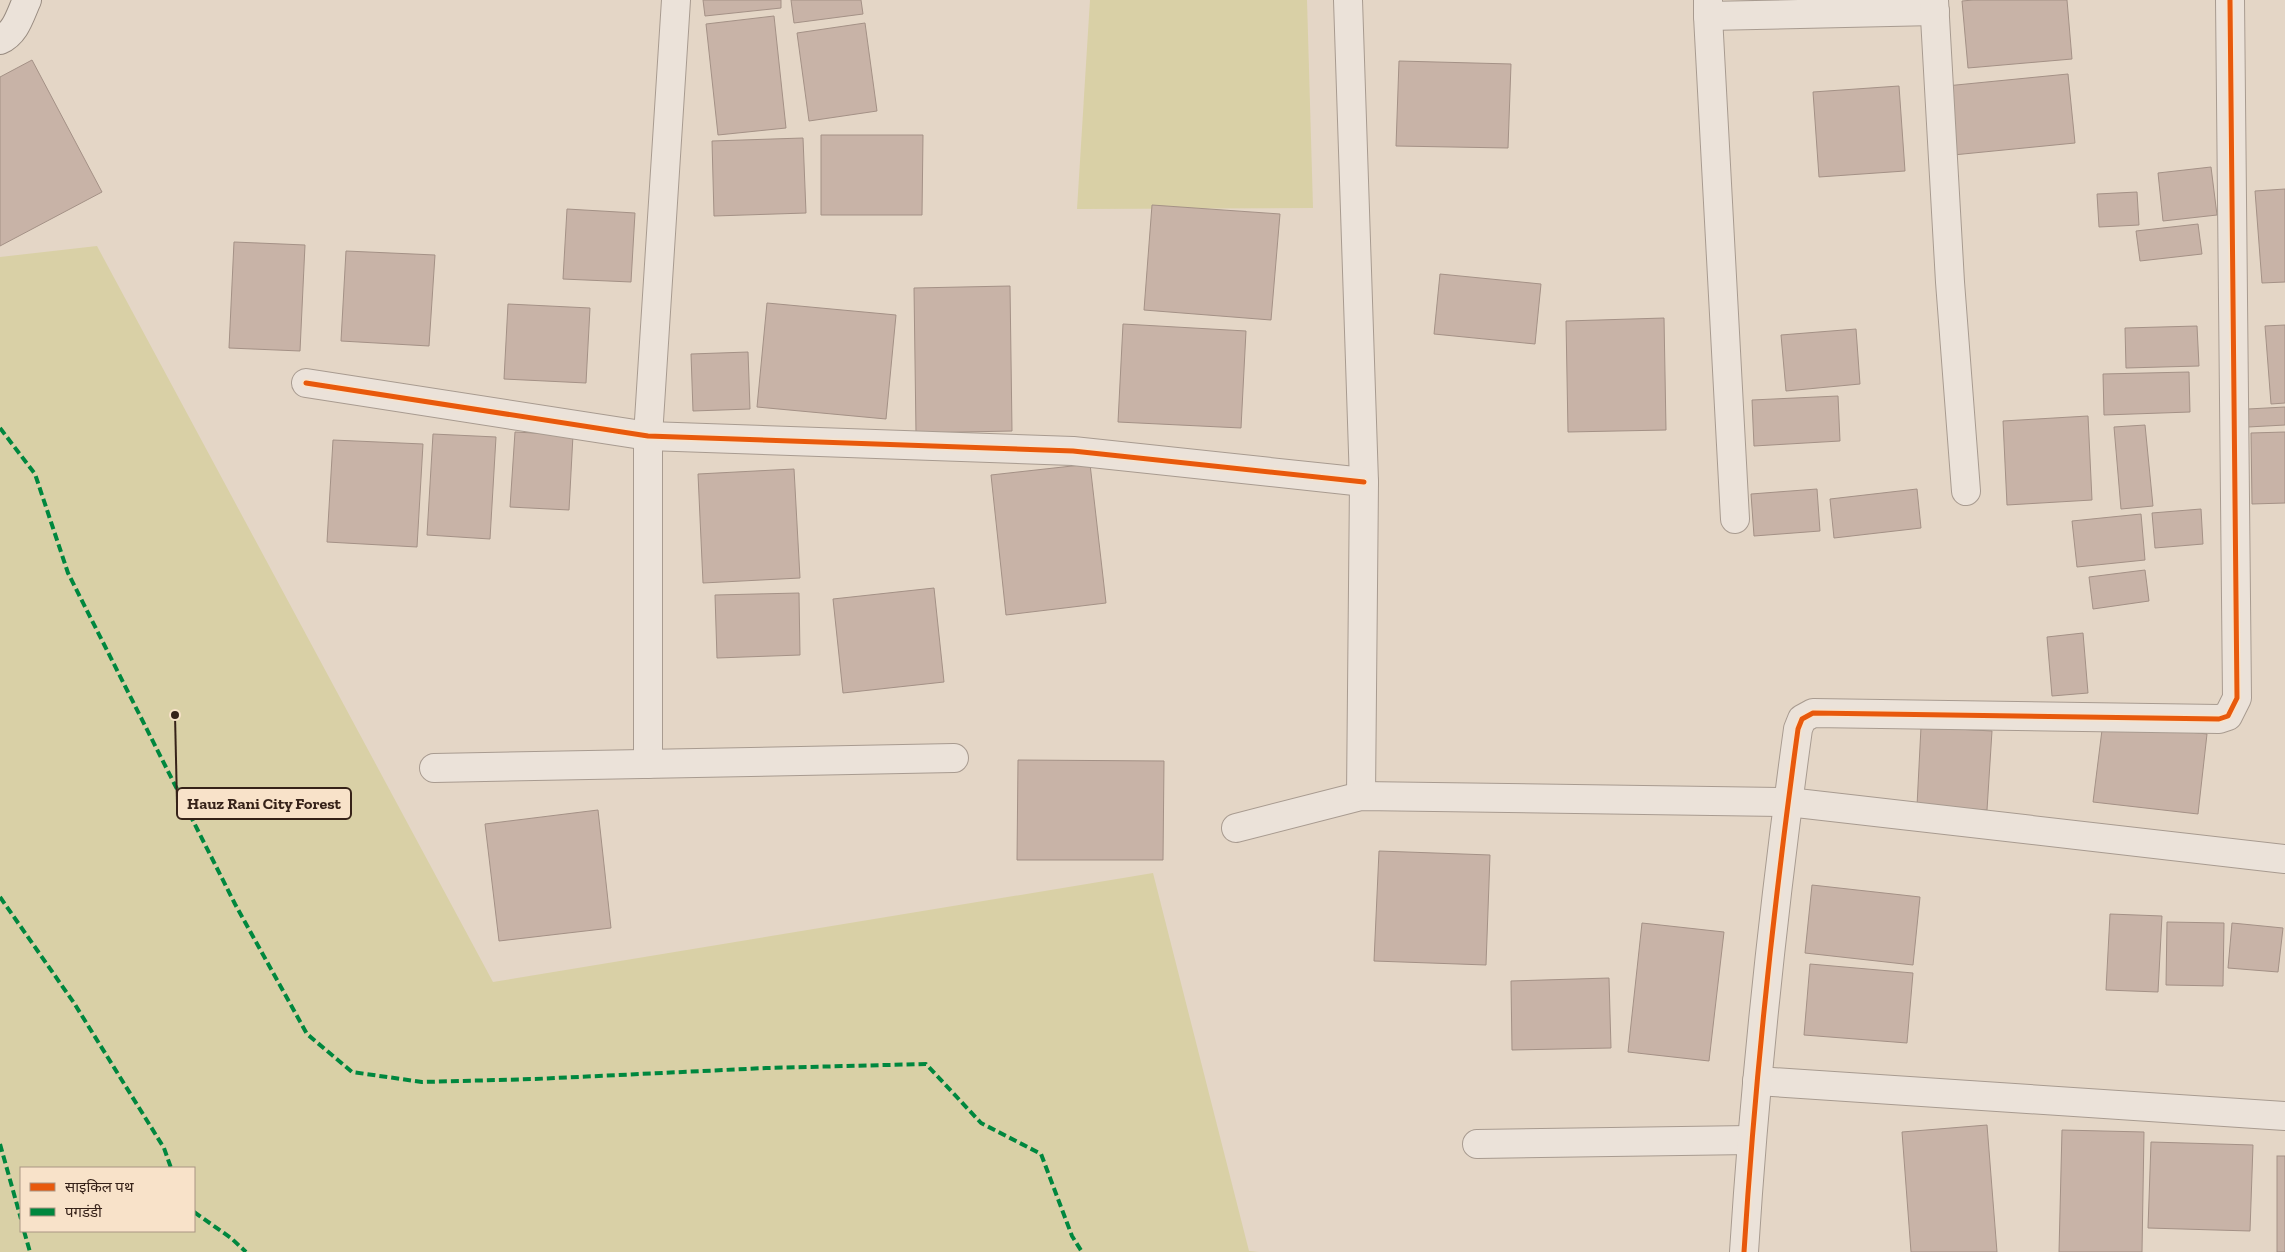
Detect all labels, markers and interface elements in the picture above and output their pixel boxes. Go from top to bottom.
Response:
callout: Hauz Rani City Forest [177,788,351,819]
text: Hauz Rani City Forest [187,794,342,813]
legend [20,1167,195,1232]
text: साइकिल पथ [65,1178,134,1196]
text: पगडंडी [65,1203,103,1221]

